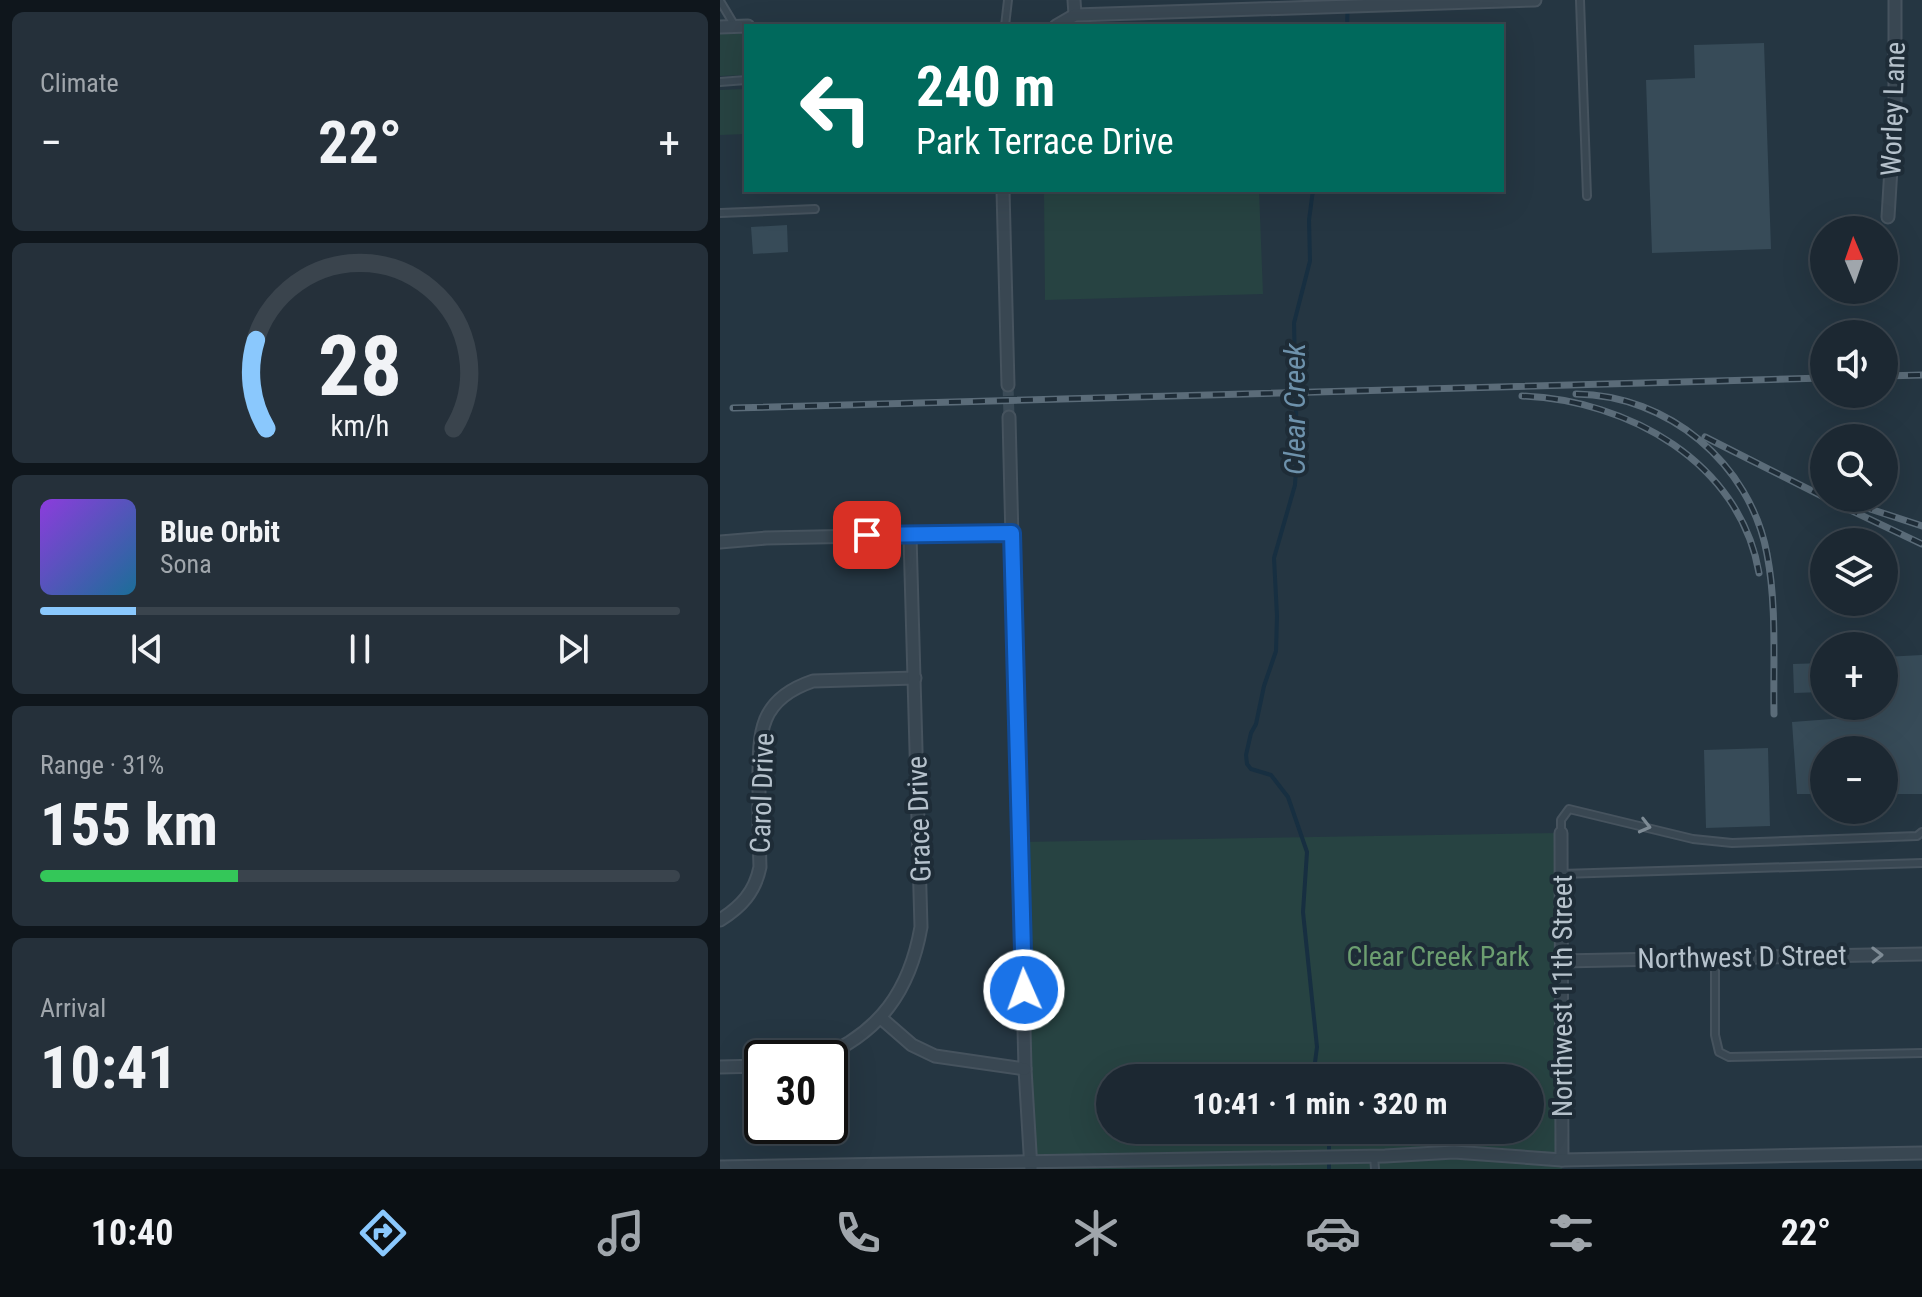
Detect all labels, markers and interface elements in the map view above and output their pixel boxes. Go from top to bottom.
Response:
street label: Worley Lane [1874,41,1912,177]
text: 240 m [916,54,1055,120]
icon: left [784,56,888,160]
text: Climate [40,68,119,98]
text: 22° [318,107,402,178]
text: − [40,117,62,169]
text: + [658,117,680,169]
text: Park Terrace Drive [916,121,1174,163]
north arrow [1810,216,1898,304]
map controls [1810,216,1898,824]
text: 28 [318,318,402,415]
button: sound [1810,320,1898,408]
water label: Clear Creek [1277,342,1312,475]
text: km/h [331,409,389,443]
button: search [1810,424,1898,512]
pin [833,501,901,569]
icon: arrive [845,513,889,557]
text: Blue Orbit [160,514,280,549]
button: layers [1810,528,1898,616]
text: Sona [160,549,212,579]
icon: previous [125,627,169,671]
icon: pause [338,627,382,671]
icon: next [551,627,595,671]
button: + [1810,632,1898,720]
street label: Carol Drive [743,732,781,854]
button: − [1810,736,1898,824]
text: Range · 31% [40,750,164,780]
street label: Grace Drive [900,755,938,883]
text: 155 km [40,789,218,860]
one-way arrow [1637,817,1651,834]
street label: Northwest 11th Street [1546,875,1579,1117]
street label: Northwest D Street [1637,939,1847,975]
park label: Clear Creek Park [1346,940,1530,973]
one-way arrow [1871,946,1884,963]
position arrow [982,948,1066,1032]
text: Arrival [40,993,106,1023]
text: 10:41 [40,1032,178,1103]
speed limit sign: 30 [744,1040,848,1144]
text: 10:41 · 1 min · 320 m [1193,1086,1447,1121]
icon: directions [355,1205,411,1261]
icon: music [593,1205,649,1261]
icon: phone [830,1205,886,1261]
icon: climate [1068,1205,1124,1261]
icon: car [1305,1205,1361,1261]
icon: filters [1543,1205,1599,1261]
text: 10:40 [91,1212,173,1254]
text: 22° [1781,1212,1831,1254]

